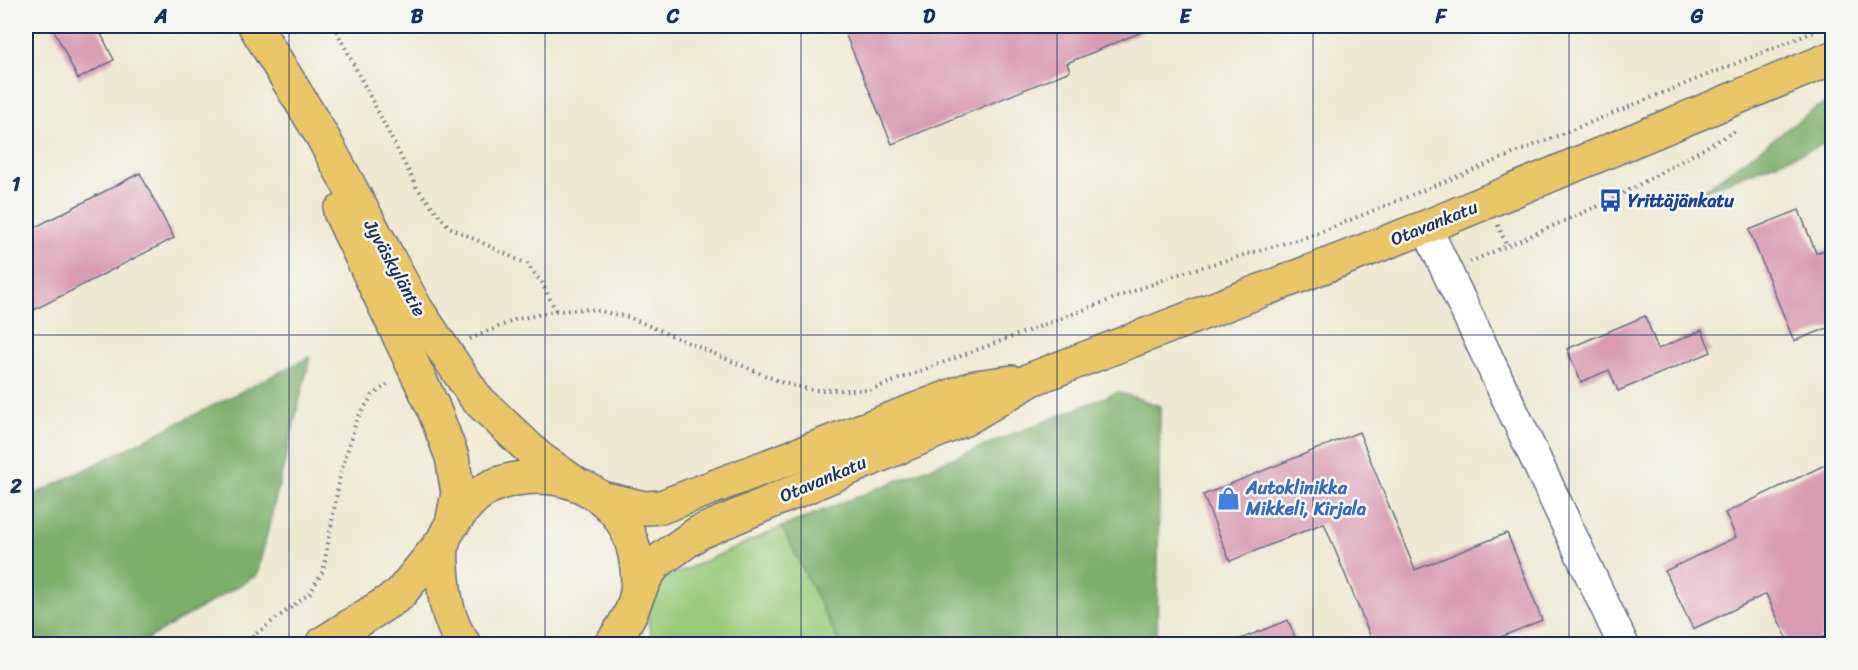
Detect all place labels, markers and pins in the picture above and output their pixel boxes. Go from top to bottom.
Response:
place label: Yrittäjänkatu [1628,185,1734,217]
bus stop icon: Yrittäjänkatu [1597,188,1623,214]
place label: Autoklinikka Mikkeli, Kirjala [1245,472,1367,525]
shop icon: Autoklinikka Mikkeli, Kirjala [1215,485,1241,511]

